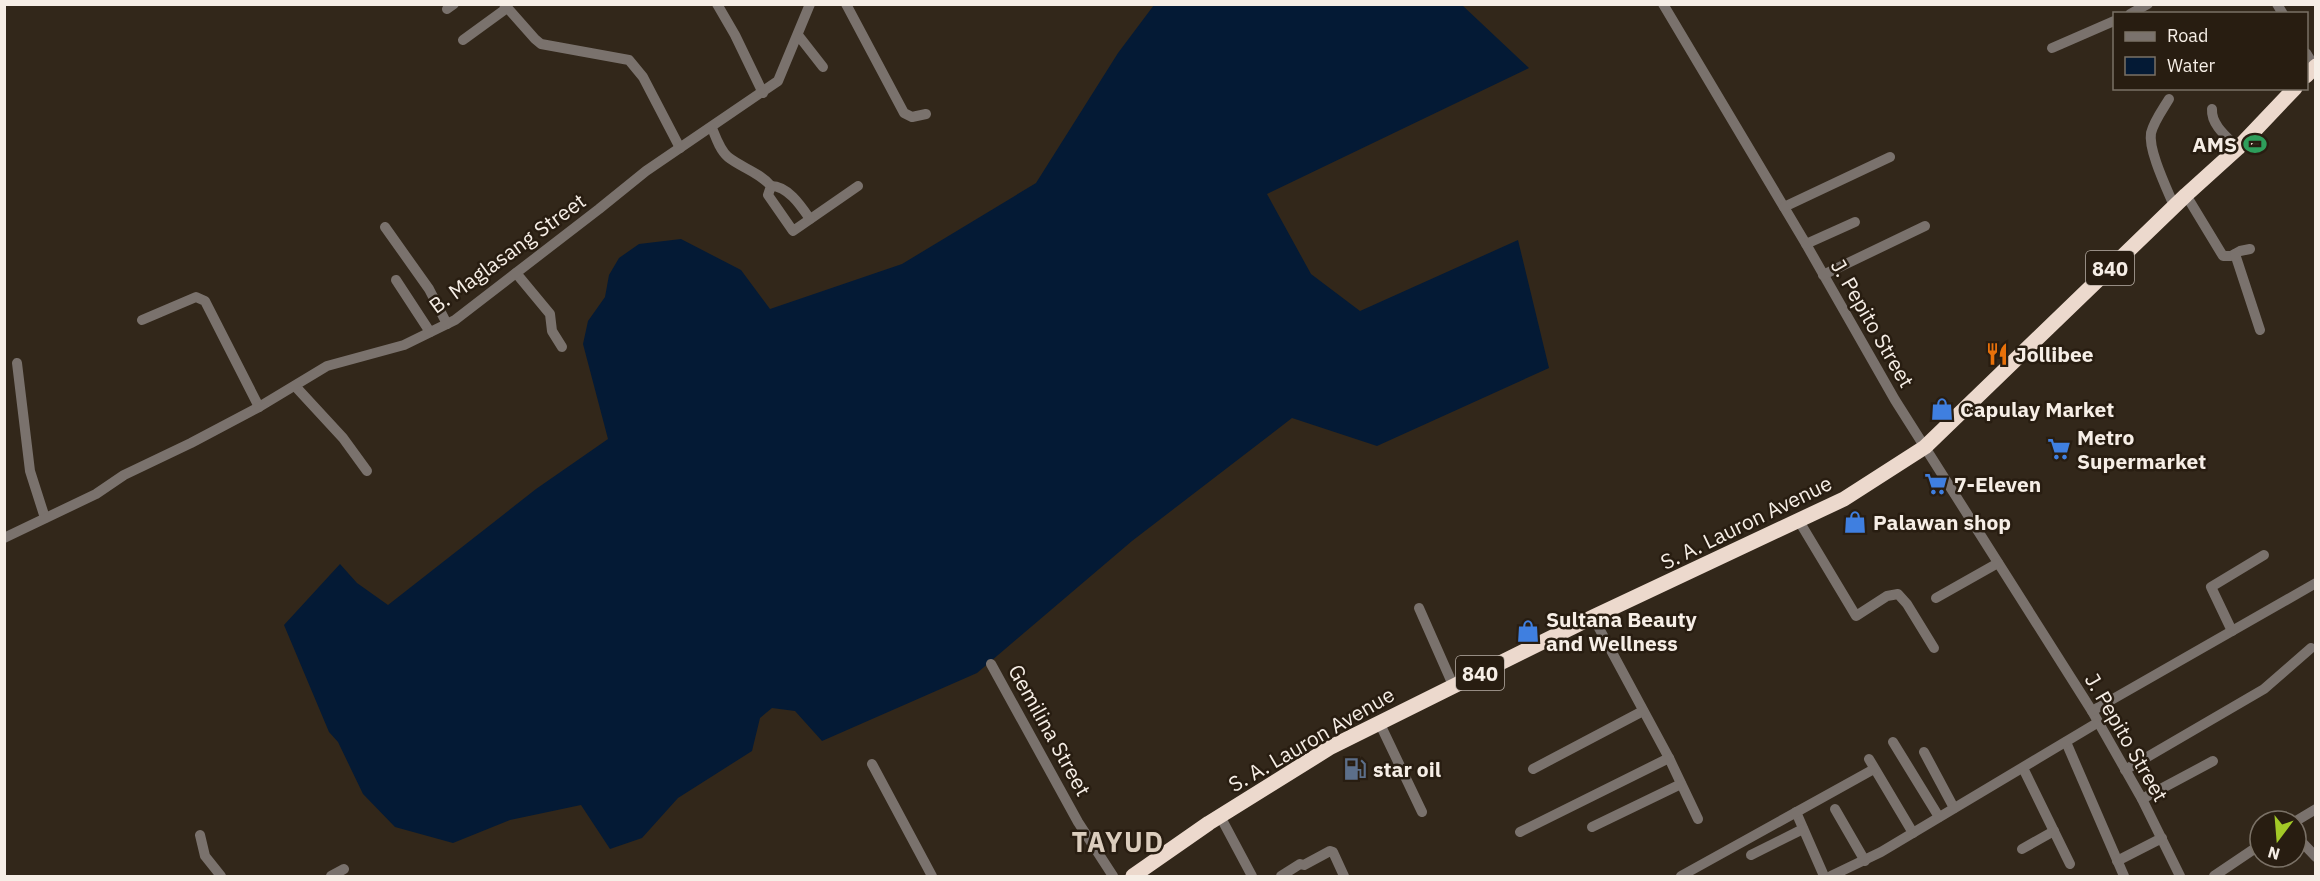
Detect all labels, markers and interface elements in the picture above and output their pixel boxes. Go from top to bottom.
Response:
legend [2113,12,2308,90]
text: Road [2167,24,2208,47]
text: Water [2167,54,2216,77]
place label: AMS [2192,130,2237,158]
sports icon: AMS [2242,131,2268,157]
street label: B. Maglasang Street [423,187,591,319]
road number: 840 [2086,251,2134,285]
street label: J. Pepito Street [1825,254,1921,392]
place label: Jollibee [2015,340,2094,368]
restaurant icon: Jollibee [1984,341,2010,367]
place label: Capulay Market [1960,395,2114,423]
shop icon: Capulay Market [1929,396,1955,422]
place label: Metro Supermarket [2077,423,2206,475]
supermarket icon: Metro Supermarket [2046,436,2072,462]
street label: S. A. Lauron Avenue [1656,468,1836,576]
place label: 7-Eleven [1954,470,2041,498]
supermarket icon: 7-Eleven [1923,471,1949,497]
place label: Palawan shop [1873,508,2011,536]
shop icon: Palawan shop [1842,509,1868,535]
place label: Sultana Beauty and Wellness [1546,605,1698,657]
shop icon: Sultana Beauty and Wellness [1515,618,1541,644]
road number: 840 [1456,656,1504,690]
street label: Gemilina Street [1002,659,1098,801]
street label: J. Pepito Street [2079,668,2175,806]
street label: S. A. Lauron Avenue [1223,680,1399,798]
place label: star oil [1373,755,1441,783]
fuel station icon: star oil [1342,756,1368,782]
north arrow [2248,809,2308,869]
district label: TAYUD [1071,824,1165,859]
text: N [2266,842,2282,865]

